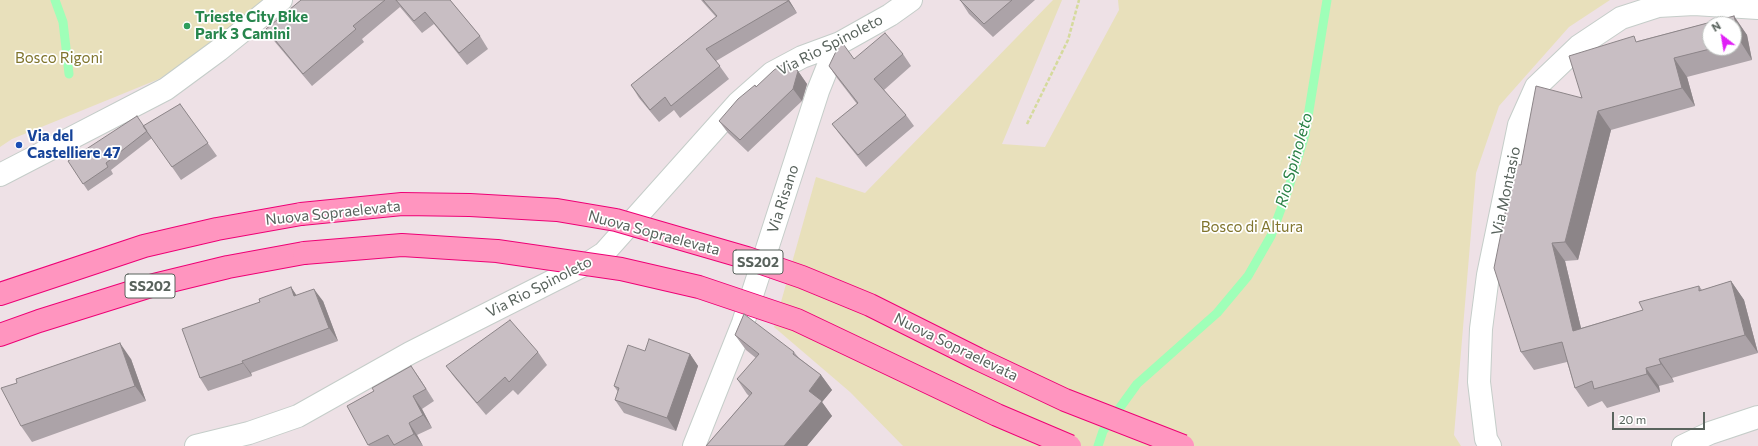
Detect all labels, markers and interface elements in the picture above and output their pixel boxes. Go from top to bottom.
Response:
place label: Trieste City Bike Park 3 Camini [195,8,308,43]
street label: Via Rio Spinoleto [774,11,886,79]
north arrow [1702,16,1742,56]
text: N [1709,18,1723,34]
marker: Trieste City Bike Park 3 Camini [182,21,192,31]
park label: Bosco Rigoni [15,49,103,67]
water label: Rio Spinoleto [1271,110,1317,210]
place label: Via del Castelliere 47 [27,127,120,162]
marker: Via del Castelliere 47 [14,140,24,150]
street label: Via Montasio [1488,145,1524,237]
street label: Via Risano [763,162,803,236]
street label: Nuova Sopraelevata [265,197,401,229]
street label: Nuova Sopraelevata [586,207,722,259]
park label: Bosco di Altura [1201,218,1303,236]
road number: SS202 [733,250,783,274]
street label: Via Rio Spinoleto [483,253,595,321]
road number: SS202 [125,274,175,298]
street label: Nuova Sopraelevata [891,309,1021,385]
scale bar [1614,404,1707,430]
text: 20 m [1619,412,1646,426]

